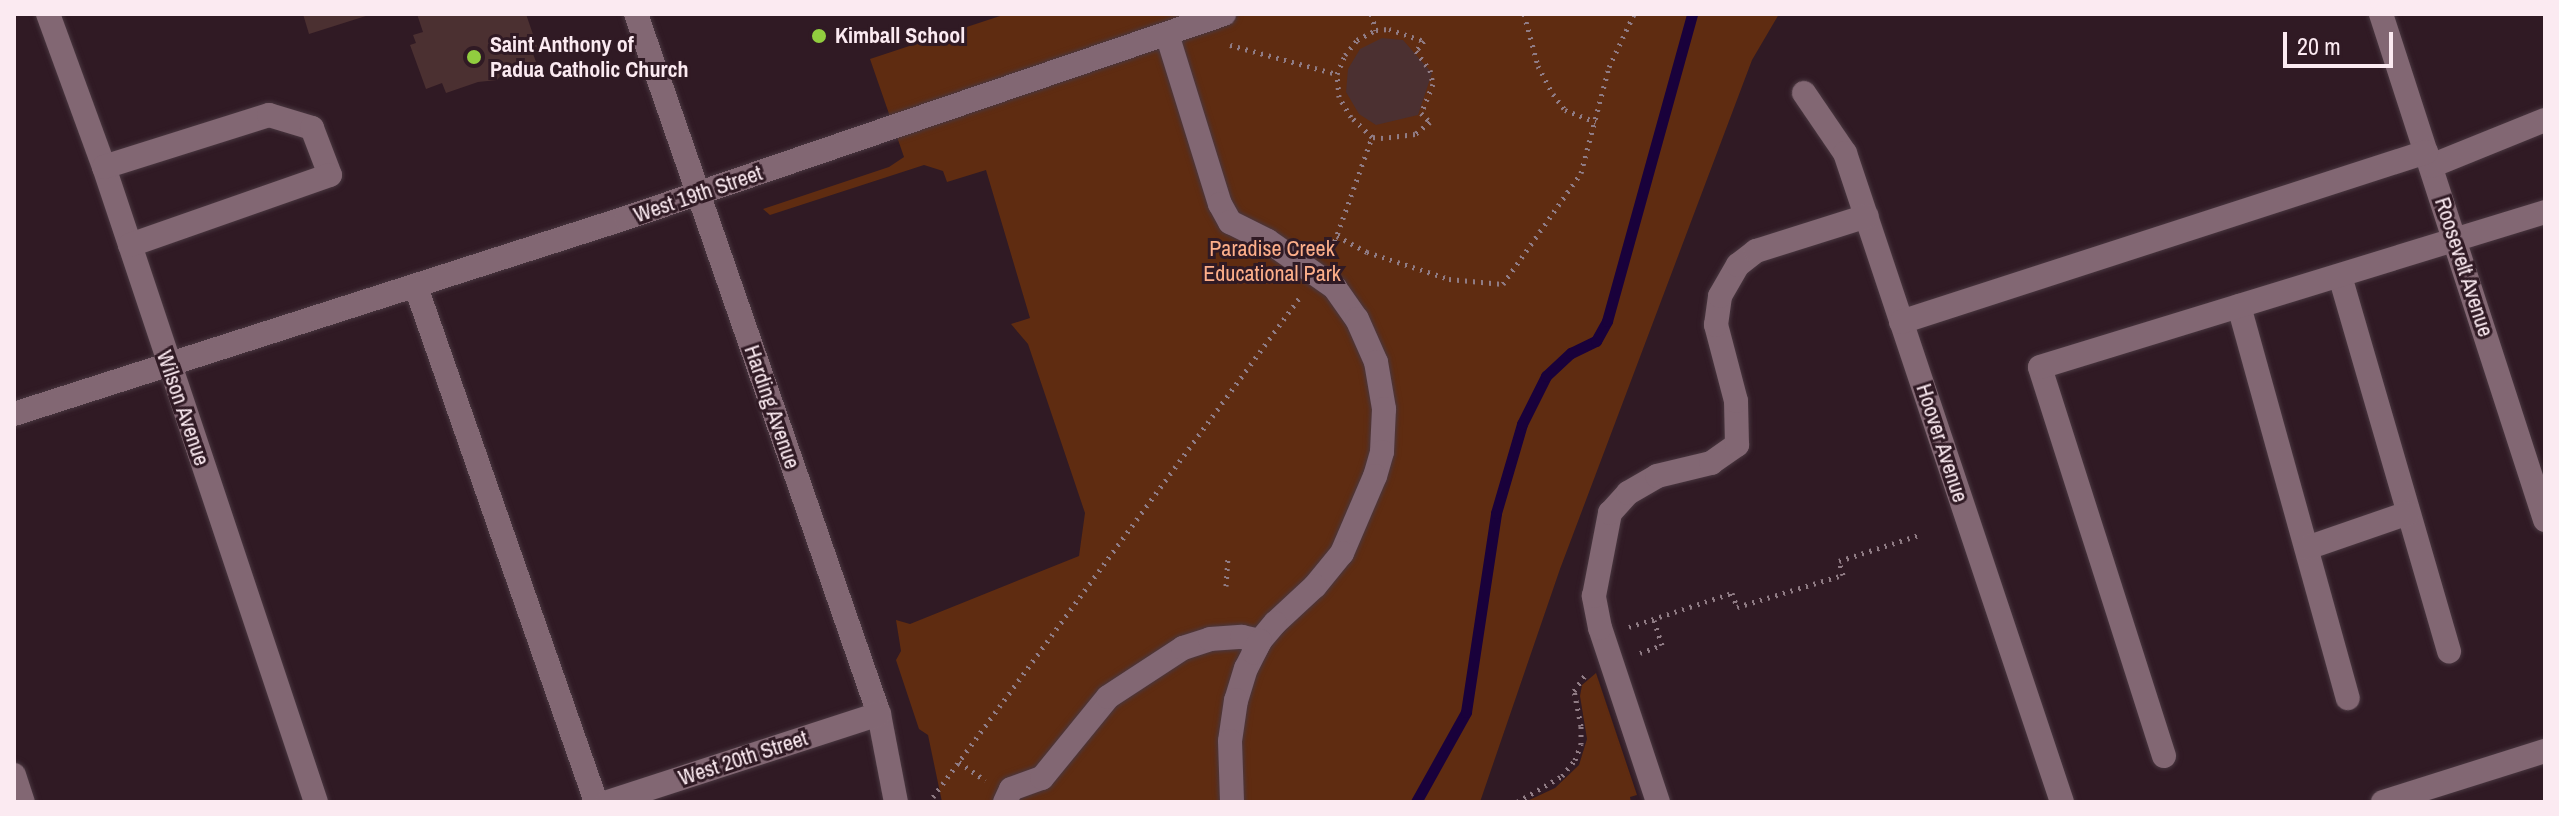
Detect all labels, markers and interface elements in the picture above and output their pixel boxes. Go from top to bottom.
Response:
scale bar [2287,16,2397,66]
place label: Kimball School [835,23,965,49]
marker: Kimball School [810,27,828,45]
text: 20 m [2297,30,2341,62]
place label: Saint Anthony of Padua Catholic Church [490,31,688,82]
marker: Saint Anthony of Padua Catholic Church [465,48,483,66]
street label: West 19th Street [630,160,766,228]
street label: Roosevelt Avenue [2429,193,2499,341]
park label: Paradise Creek Educational Park [1203,235,1341,286]
street label: Harding Avenue [738,341,806,473]
street label: Wilson Avenue [151,346,215,470]
street label: Hoover Avenue [1910,380,1974,506]
street label: West 20th Street [675,725,811,791]

